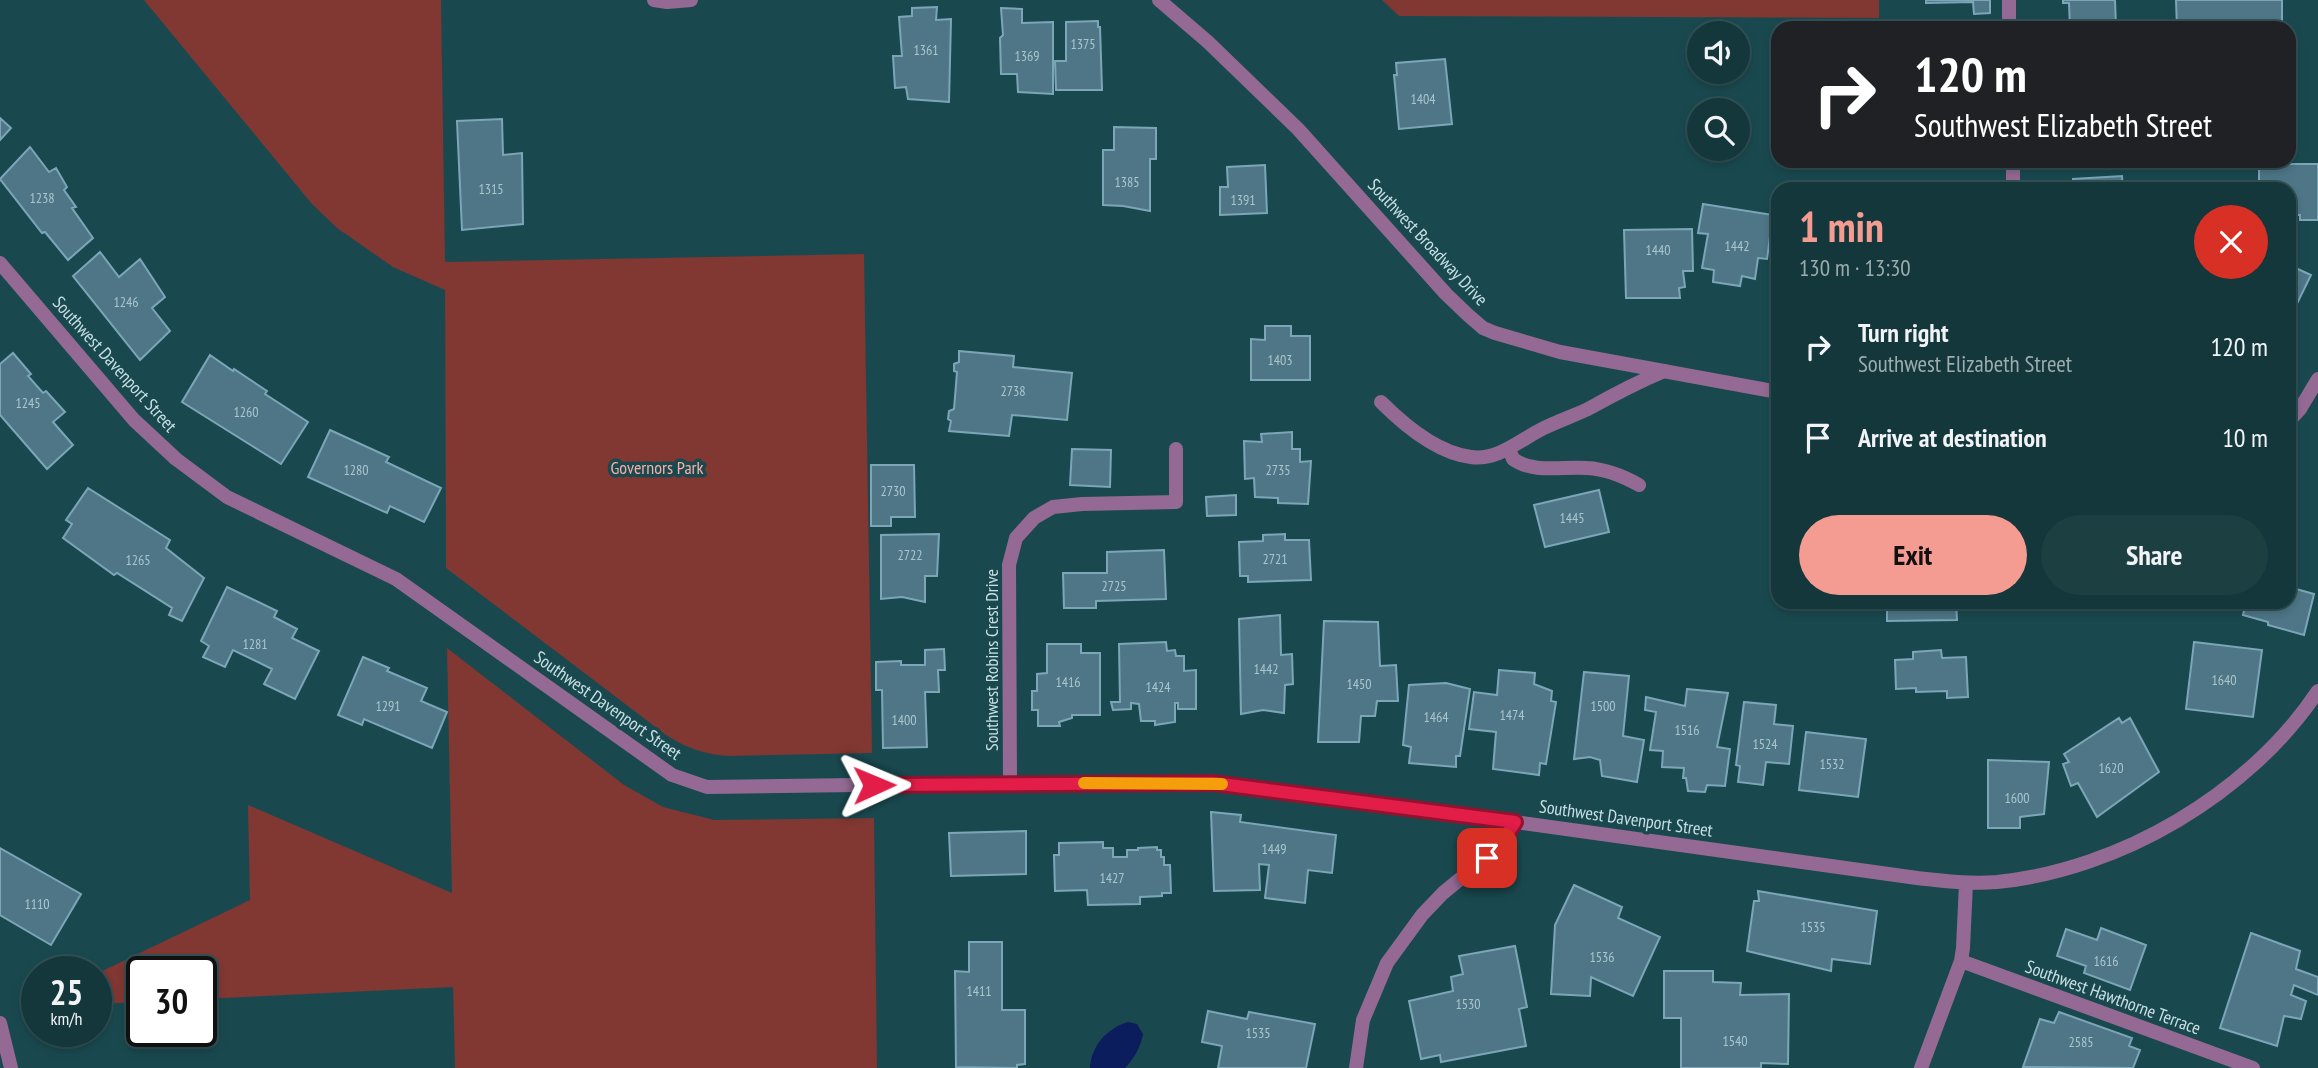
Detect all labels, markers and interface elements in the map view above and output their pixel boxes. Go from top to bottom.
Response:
map controls [1687,21,1750,161]
button: sound [1687,21,1750,84]
house number: 1375 [1070,35,1096,53]
house number: 1361 [913,41,939,59]
text: 120 m [1914,42,2027,106]
house number: 1369 [1014,47,1040,65]
icon: right [1799,49,1890,140]
house number: 1404 [1410,90,1436,108]
button: search [1687,98,1750,161]
text: Southwest Elizabeth Street [1914,104,2212,146]
house number: 1385 [1114,173,1140,191]
street label: Southwest Broadway Drive [1363,174,1493,310]
house number: 1315 [478,180,504,198]
house number: 1238 [29,189,55,207]
house number: 1391 [1230,191,1256,209]
text: 1 min [1799,199,1884,254]
button: close [2194,205,2268,279]
house number: 1442 [1724,237,1750,255]
house number: 1440 [1645,241,1671,259]
text: 130 m · 13:30 [1799,253,1911,282]
street label: Southwest Davenport Street [48,291,182,437]
house number: 1246 [113,293,139,311]
text: Turn right [1858,316,1949,349]
icon: right [1799,328,1837,366]
text: 120 m [2210,330,2268,363]
text: Southwest Elizabeth Street [1858,349,2072,378]
house number: 1403 [1267,351,1293,369]
house number: 2738 [1000,382,1026,400]
house number: 1245 [15,394,41,412]
house number: 1260 [233,403,259,421]
icon: arrive [1799,419,1837,457]
text: Arrive at destination [1858,421,2047,454]
text: 10 m [2222,421,2268,454]
park label: Governors Park [610,456,704,479]
house number: 1280 [343,461,369,479]
house number: 2735 [1265,461,1291,479]
house number: 2730 [880,482,906,500]
house number: 1445 [1559,509,1585,527]
button: Exit [1799,515,2027,595]
button: Share [2041,515,2268,595]
house number: 2722 [897,546,923,564]
house number: 2721 [1262,550,1288,568]
house number: 1265 [125,551,151,569]
street label: Southwest Robins Crest Drive [980,569,1003,751]
house number: 2725 [1101,577,1127,595]
house number: 1281 [242,635,268,653]
street label: Southwest Davenport Street [530,645,686,765]
house number: 1442 [1253,660,1279,678]
house number: 1640 [2211,671,2237,689]
house number: 1416 [1055,673,1081,691]
house number: 1450 [1346,675,1372,693]
house number: 1424 [1145,678,1171,696]
house number: 1291 [375,697,401,715]
house number: 1500 [1590,697,1616,715]
house number: 1474 [1499,706,1525,724]
house number: 1464 [1423,708,1449,726]
house number: 1400 [891,711,917,729]
house number: 1516 [1674,721,1700,739]
house number: 1524 [1752,735,1778,753]
position arrow [837,748,911,822]
house number: 1532 [1819,755,1845,773]
house number: 1620 [2098,759,2124,777]
house number: 1600 [2004,789,2030,807]
street label: Southwest Davenport Street [1538,794,1714,842]
pin [1457,828,1517,888]
icon: arrive [1468,839,1506,877]
house number: 1449 [1261,840,1287,858]
house number: 1427 [1099,869,1125,887]
house number: 1110 [24,895,50,913]
house number: 1535 [1800,918,1826,936]
house number: 1536 [1589,948,1615,966]
house number: 1616 [2093,952,2119,970]
street label: Southwest Hawthorne Terrace [2022,955,2204,1039]
speed limit sign: 30 [126,956,217,1047]
text: 25 [50,969,83,1015]
house number: 1411 [966,982,992,1000]
house number: 1530 [1455,995,1481,1013]
text: km/h [51,1007,82,1030]
house number: 1535 [1245,1024,1271,1042]
house number: 1540 [1722,1032,1748,1050]
house number: 2585 [2068,1033,2094,1051]

